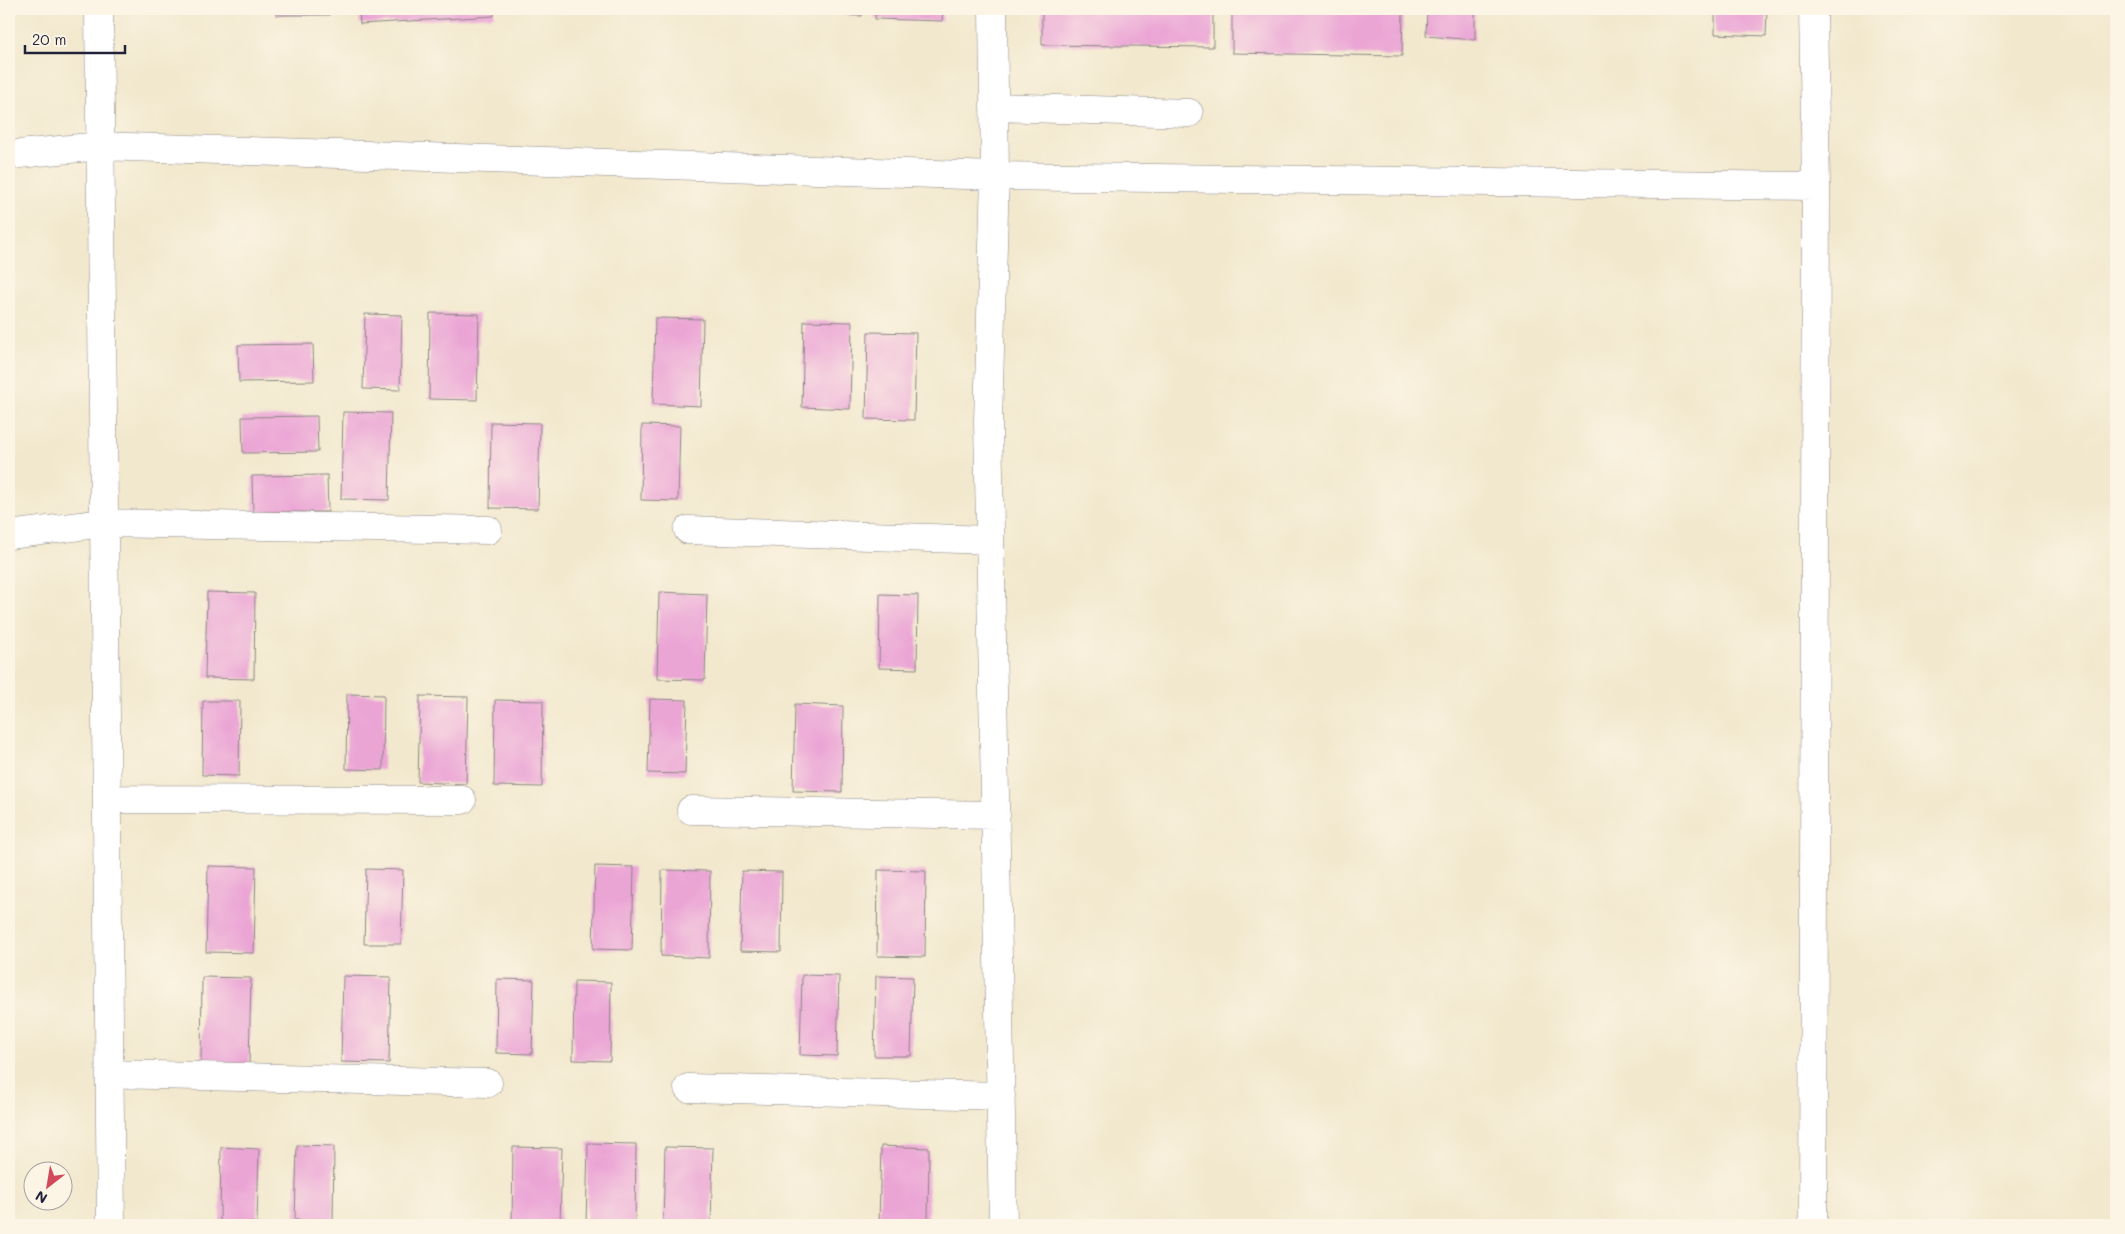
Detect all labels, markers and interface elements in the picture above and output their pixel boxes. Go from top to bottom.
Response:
scale bar [25,22,125,54]
text: 20 m [32,29,66,49]
north arrow [22,1162,72,1212]
text: N [32,1187,51,1208]

